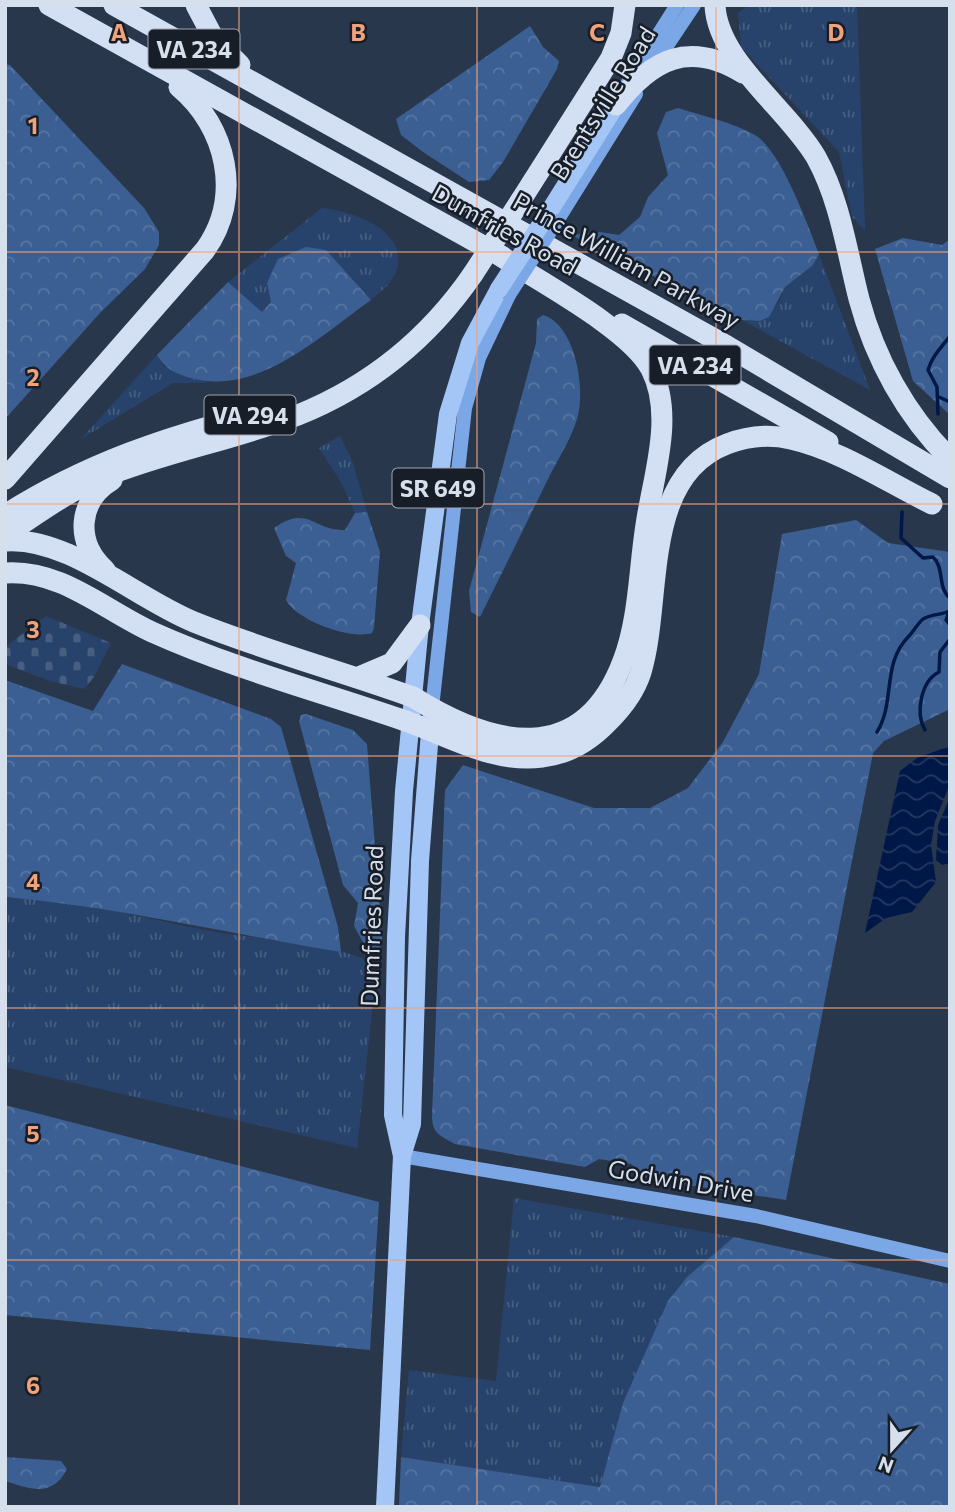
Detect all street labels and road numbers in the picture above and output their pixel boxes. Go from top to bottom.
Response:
street label: Brentsville Road [543,21,661,185]
road number: VA 234 [148,30,240,68]
street label: Dumfries Road [427,177,583,281]
street label: Prince William Parkway [509,186,745,334]
road number: VA 234 [650,346,740,384]
road number: VA 294 [204,396,296,434]
road number: SR 649 [392,468,484,508]
street label: Dumfries Road [354,845,388,1007]
street label: Godwin Drive [606,1153,756,1207]

